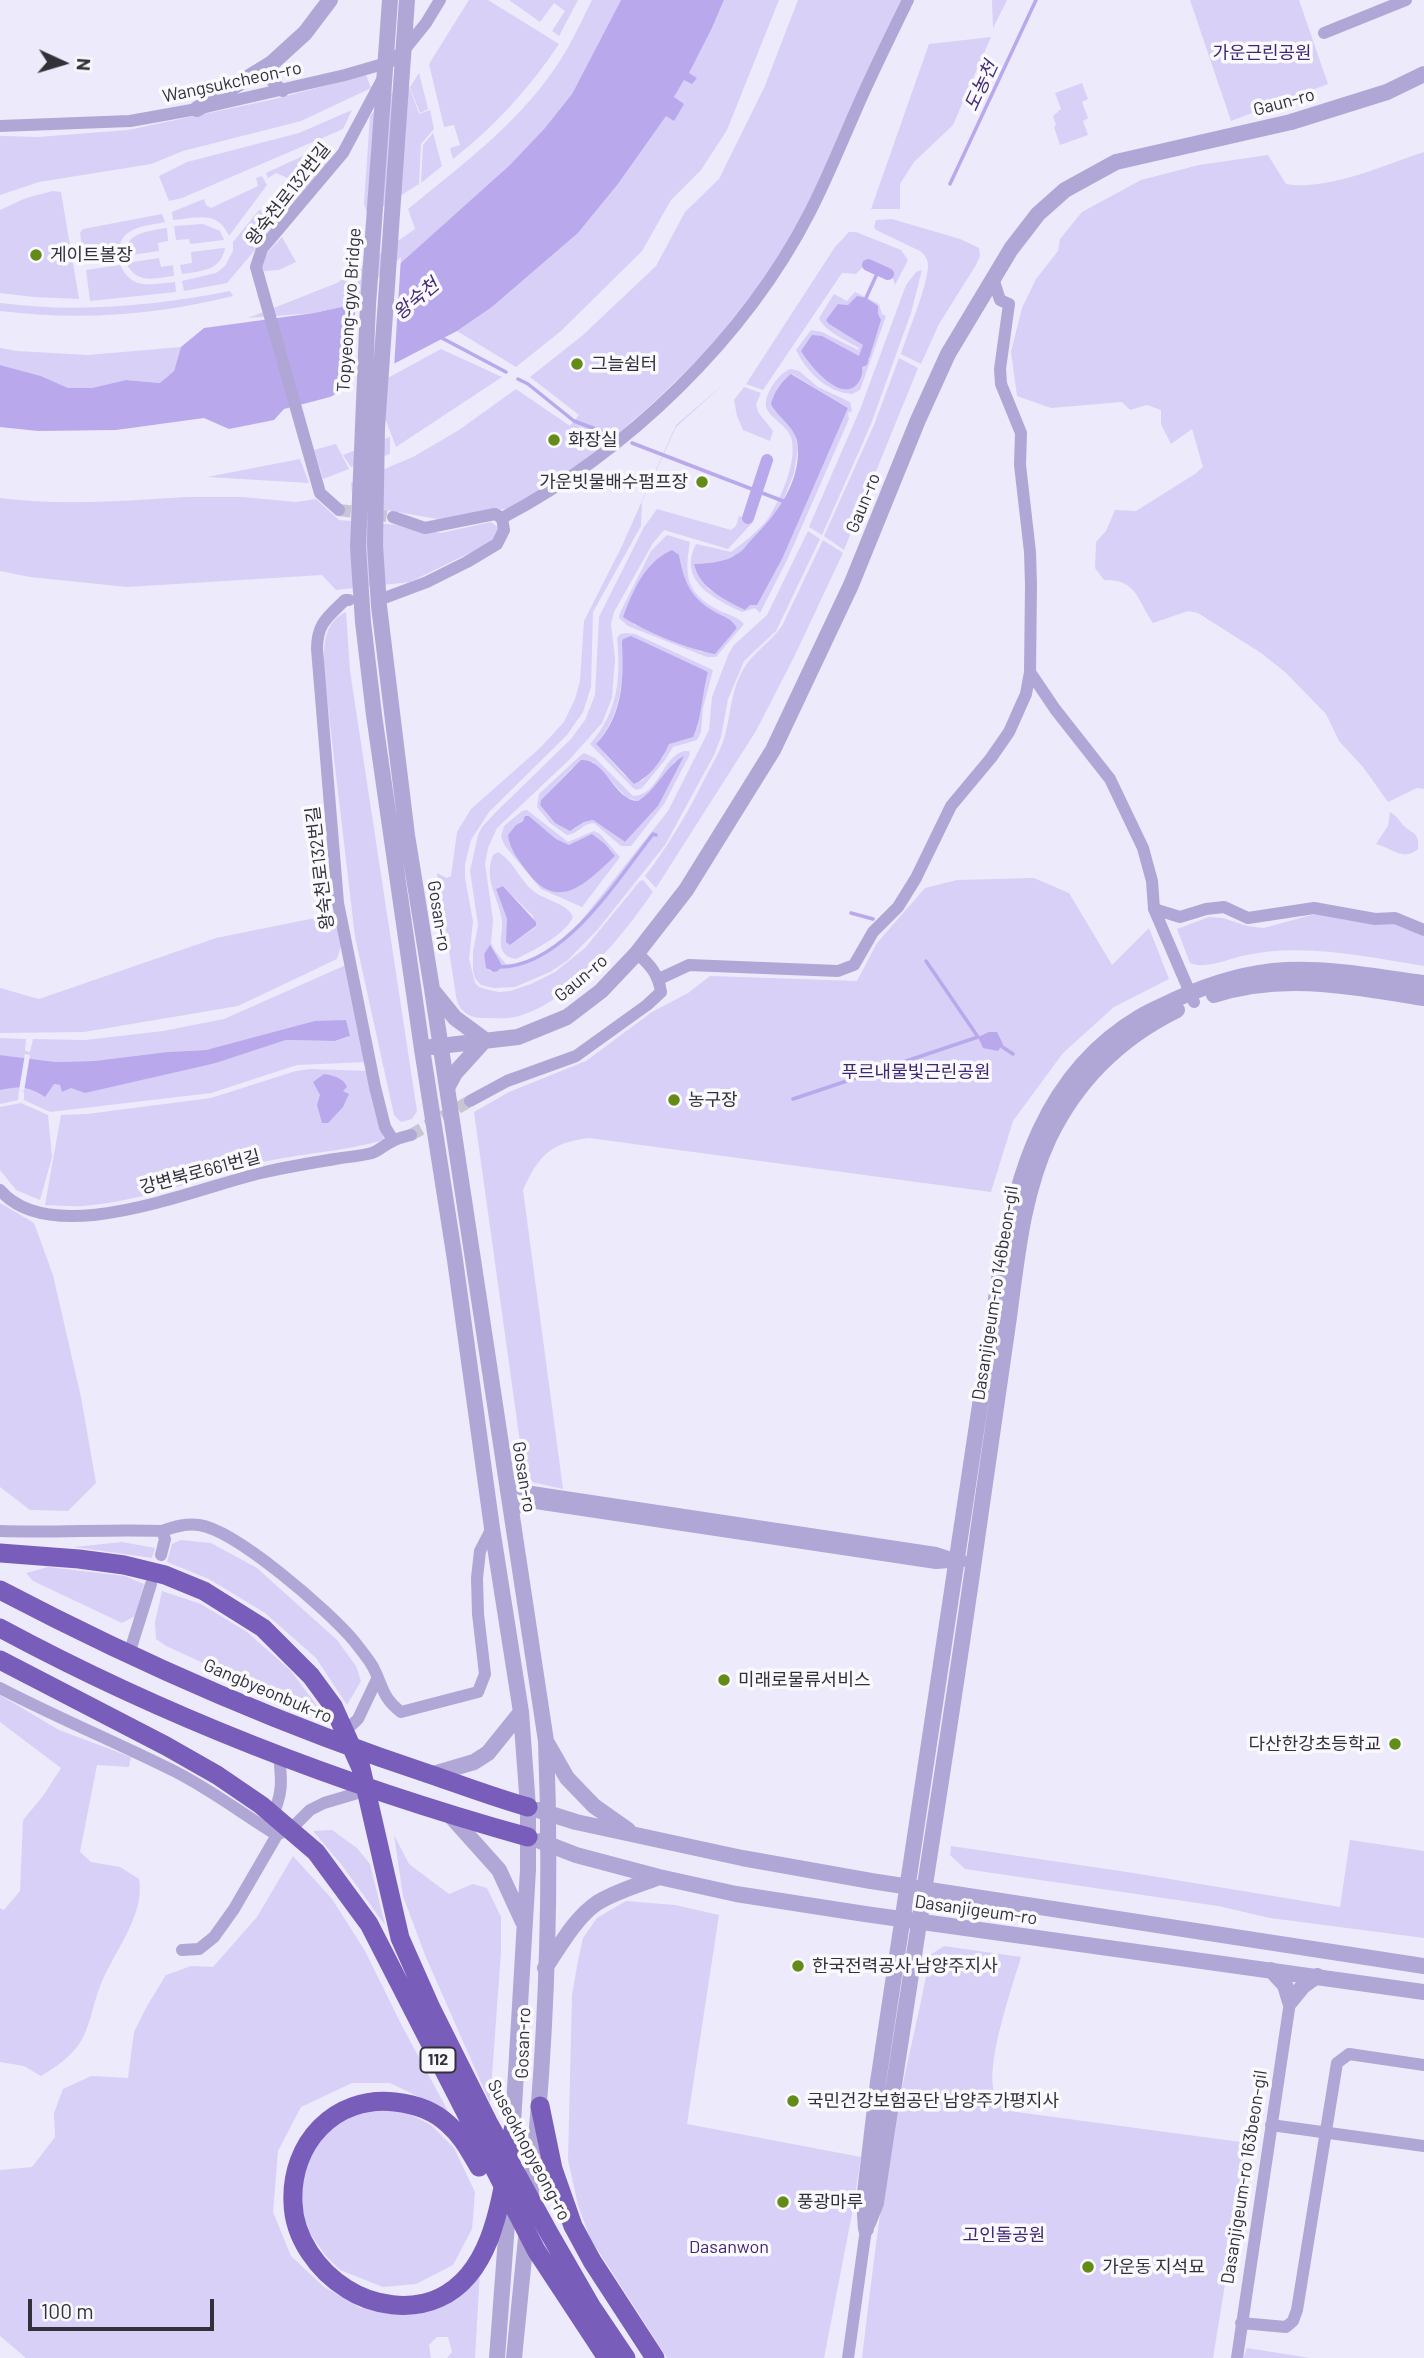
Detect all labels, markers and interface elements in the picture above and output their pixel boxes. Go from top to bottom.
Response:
north arrow [28,28,98,98]
park label: 가운근린공원 [1212,42,1312,64]
text: N [73,57,96,72]
street label: Wangsukcheon-ro [160,57,304,107]
water label: 도농천 [960,57,1002,115]
street label: Gaun-ro [1251,83,1317,121]
street label: 왕숙천로132번길 [241,138,335,250]
street label: Topyeong-gyo Bridge [332,227,366,393]
place label: 게이트볼장 [50,244,133,266]
marker: 게이트볼장 [28,247,44,263]
water label: 왕숙천 [389,273,443,325]
place label: 그늘쉼터 [591,353,657,375]
marker: 그늘쉼터 [569,356,585,372]
place label: 화장실 [568,429,618,451]
marker: 화장실 [546,432,562,448]
street label: Gaun-ro [841,470,885,536]
place label: 가운빗물배수펌프장 [539,471,688,493]
marker: 가운빗물배수펌프장 [694,474,710,490]
street label: 왕숙천로132번길 [302,805,338,931]
street label: Gosan-ro [423,879,455,953]
street label: Gaun-ro [550,950,612,1006]
park label: 푸르내물빛근린공원 [841,1061,991,1083]
place label: 농구장 [688,1089,738,1111]
marker: 농구장 [666,1092,682,1108]
street label: 강변북로661번길 [137,1146,263,1198]
street label: Dasanjigeum-ro 146beon-gil [967,1184,1023,1402]
street label: Gosan-ro [508,1440,540,1514]
street label: Gangbyeonbuk-ro [200,1654,336,1728]
place label: 미래로물류서비스 [738,1669,870,1691]
marker: 미래로물류서비스 [716,1672,732,1688]
place label: 다산한강초등학교 [1249,1733,1381,1755]
marker: 다산한강초등학교 [1387,1736,1403,1752]
street label: Dasanjigeum-ro [913,1891,1039,1929]
place label: 한국전력공사 남양주지사 [812,1955,998,1977]
marker: 한국전력공사 남양주지사 [790,1958,806,1974]
street label: Gosan-ro [511,2007,535,2079]
road number: 112 [420,2048,456,2072]
street label: Dasanjigeum-ro 163beon-gil [1216,2068,1272,2286]
street label: Suseokhopyeong-ro [483,2076,575,2224]
place label: 국민건강보험공단 남양주가평지사 [807,2090,1059,2112]
marker: 국민건강보험공단 남양주가평지사 [785,2093,801,2109]
place label: 풍광마루 [797,2191,863,2213]
marker: 풍광마루 [775,2194,791,2210]
park label: 고인돌공원 [963,2224,1045,2246]
park label: Dasanwon [689,2236,769,2258]
place label: 가운동 지석묘 [1102,2256,1205,2278]
marker: 가운동 지석묘 [1080,2259,1096,2275]
scale bar [32,2284,217,2328]
text: 100 m [41,2298,94,2323]

